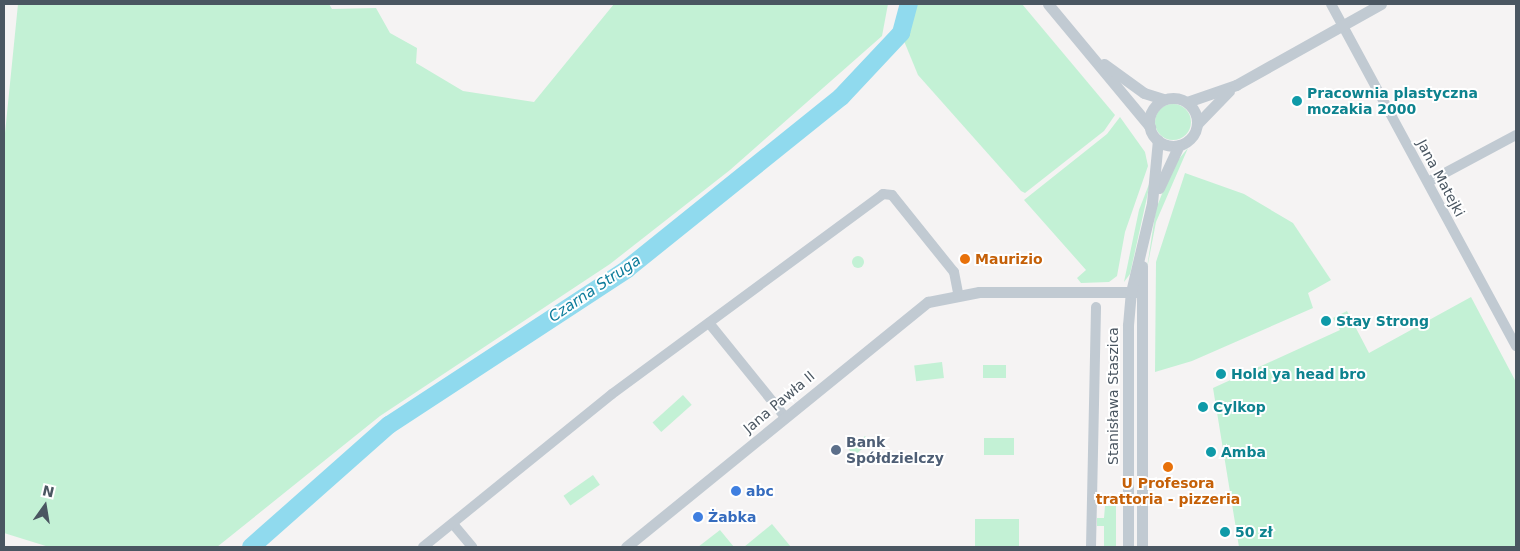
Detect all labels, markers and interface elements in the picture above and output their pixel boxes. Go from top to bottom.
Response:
place label: Pracownia plastyczna mozakia 2000 [1307,85,1478,118]
marker: Pracownia plastyczna mozakia 2000 [1291,95,1303,107]
street label: Jana Matejki [1414,136,1468,220]
place label: Maurizio [975,251,1043,267]
water label: Czarna Struga [546,252,644,326]
marker: Maurizio [959,253,971,265]
place label: Stay Strong [1336,313,1429,329]
marker: Stay Strong [1320,315,1332,327]
street label: Stanisława Staszica [1105,327,1121,465]
place label: Hold ya head bro [1231,366,1366,382]
street label: Jana Pawła II [740,367,818,437]
marker: Hold ya head bro [1215,368,1227,380]
place label: Cylkop [1213,399,1266,415]
marker: Cylkop [1197,401,1209,413]
place label: Bank Spółdzielczy [846,434,944,467]
marker: Bank Spółdzielczy [830,444,842,456]
place label: Amba [1221,444,1266,460]
marker: Amba [1205,446,1217,458]
marker: U Profesora trattoria - pizzeria [1162,461,1174,473]
place label: U Profesora trattoria - pizzeria [1096,475,1240,508]
north arrow [20,481,70,531]
text: N [41,482,56,500]
place label: abc [746,483,774,499]
marker: abc [730,485,742,497]
place label: Żabka [708,509,756,525]
marker: Żabka [692,511,704,523]
place label: 50 zł [1235,524,1273,540]
marker: 50 zł [1219,526,1231,538]

